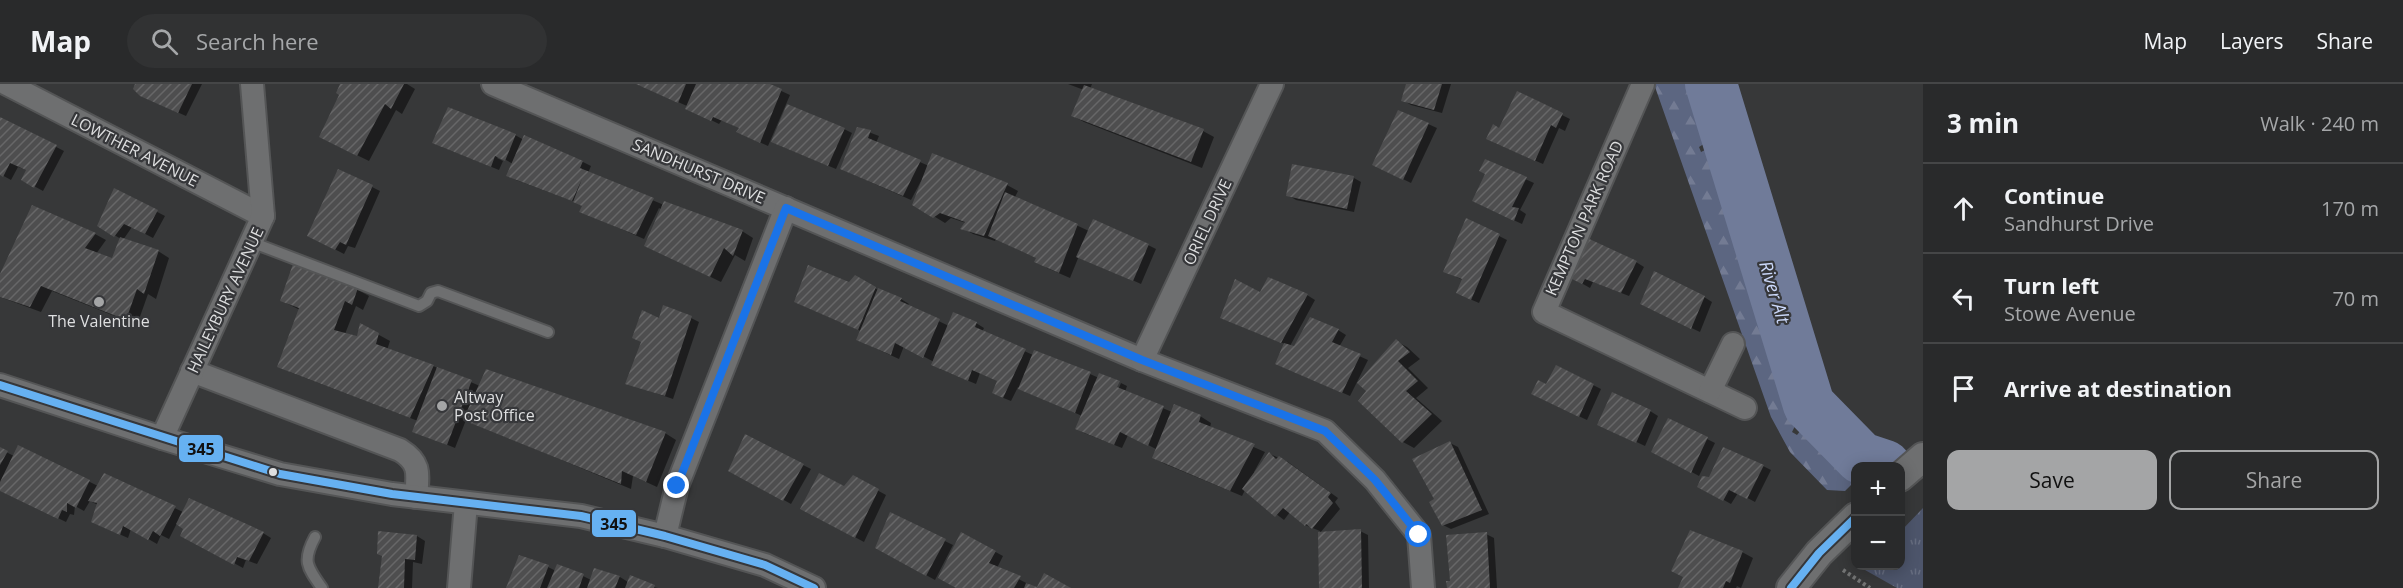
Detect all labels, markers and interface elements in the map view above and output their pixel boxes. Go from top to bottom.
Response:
search box [127,14,547,68]
text: Map [30,22,91,60]
icon: search [148,25,181,58]
text: Search here [196,26,319,56]
text: Map [2144,27,2187,55]
text: Layers [2220,27,2284,55]
text: Share [2317,27,2373,55]
text: 3 min [1947,105,2019,141]
street label: LOWTHER AVENUE [68,108,202,192]
text: Walk · 240 m [2260,110,2379,137]
street label: SANDHURST DRIVE [629,133,769,209]
street label: KEMPTON PARK ROAD [1540,137,1628,299]
street label: ORIEL DRIVE [1177,175,1237,269]
text: Continue [2004,180,2104,210]
icon: ahead [1947,192,1980,225]
text: 170 m [2321,195,2379,222]
text: Sandhurst Drive [2004,210,2154,237]
street label: HAILEYBURY AVENUE [181,223,269,377]
water label: River Alt [1754,258,1796,327]
text: Turn left [2004,270,2099,300]
icon: left [1947,282,1980,315]
text: 70 m [2332,285,2379,312]
marker: The Valentine [92,295,106,309]
text: Stowe Avenue [2004,300,2136,327]
place label: The Valentine [48,310,150,332]
icon: arrive [1947,372,1980,405]
text: Arrive at destination [2004,373,2232,403]
place label: Altway Post Office [454,386,535,426]
marker: Altway Post Office [435,399,449,413]
line badge: 345 [178,434,224,463]
text: 345 [187,438,215,460]
button: Save [1947,450,2157,510]
button: Share [2169,450,2379,510]
map controls [1851,462,1905,570]
button: + [1851,462,1905,516]
unlabelled marker [267,466,279,478]
route end [663,472,689,498]
line badge: 345 [591,509,637,538]
text: 345 [600,513,628,535]
button: − [1851,516,1905,570]
route start [1405,521,1431,547]

